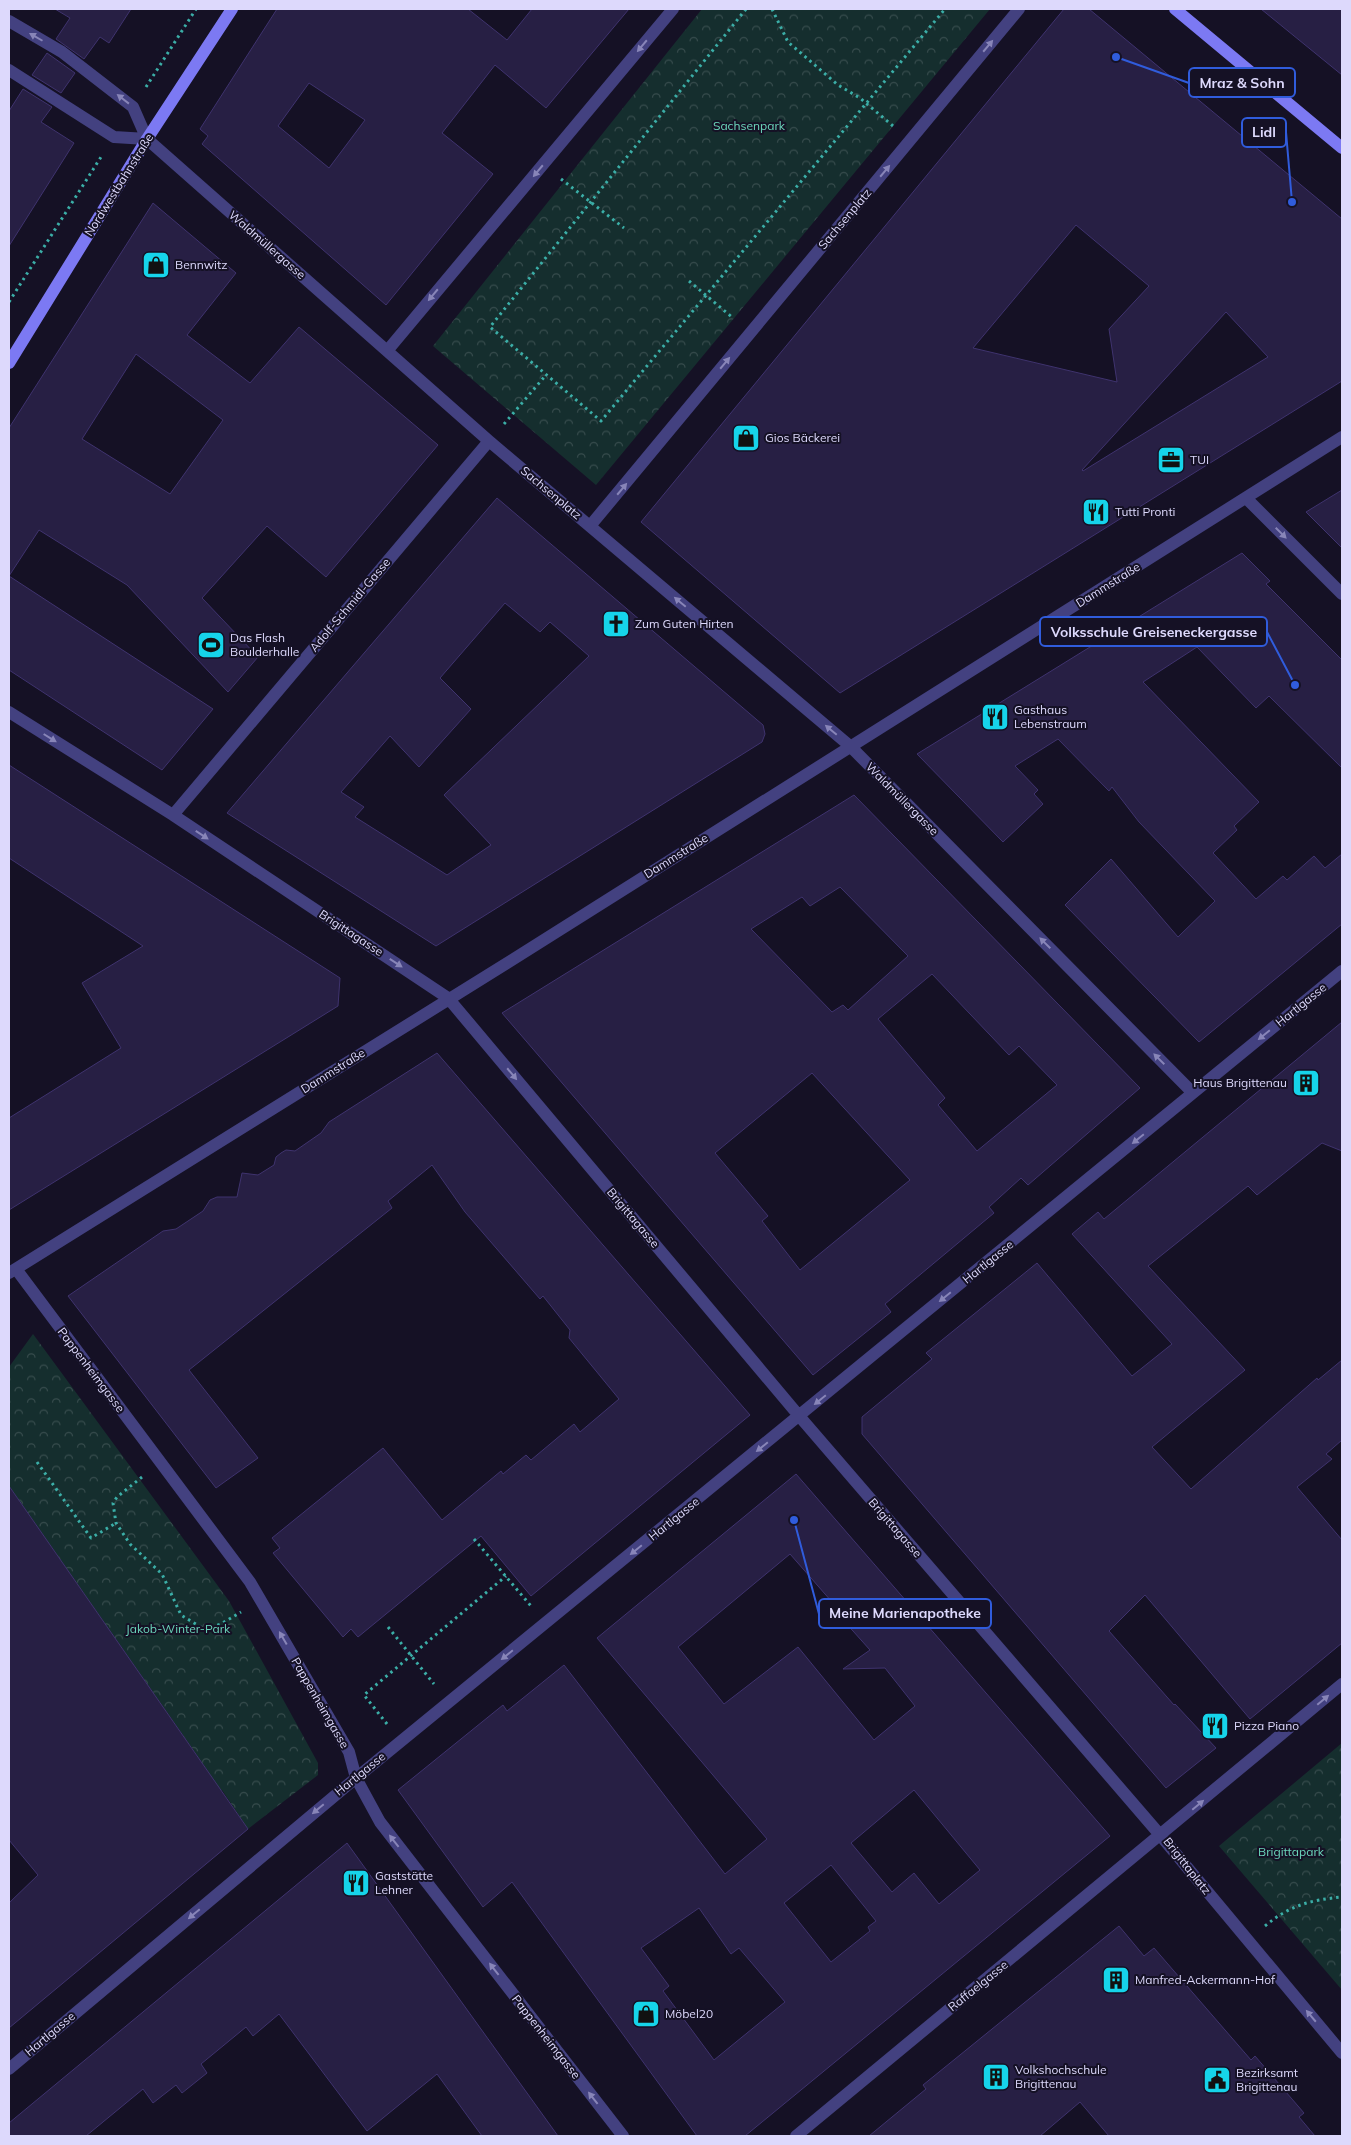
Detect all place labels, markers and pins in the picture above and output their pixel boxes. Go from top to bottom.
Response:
callout: Mraz & Sohn [1189,68,1295,97]
callout: Lidl [1242,118,1286,147]
shop icon: Bennwitz [141,250,171,280]
place label: Bennwitz [175,257,227,272]
shop icon: Gios Bäckerei [731,423,761,453]
place label: Gios Bäckerei [765,430,840,445]
office icon: TUI [1156,445,1186,475]
place label: TUI [1190,452,1209,467]
restaurant icon: Tutti Pronti [1081,497,1111,527]
place label: Tutti Pronti [1115,504,1176,519]
church icon: Zum Guten Hirten [601,609,631,639]
place label: Zum Guten Hirten [635,616,734,631]
callout: Volksschule Greiseneckergasse [1040,617,1267,646]
sports icon: Das Flash Boulderhalle [196,630,226,660]
place label: Das Flash Boulderhalle [230,630,299,659]
restaurant icon: Gasthaus Lebenstraum [980,702,1010,732]
place label: Gasthaus Lebenstraum [1014,702,1087,731]
building icon: Haus Brigittenau [1291,1068,1321,1098]
place label: Haus Brigittenau [1193,1075,1287,1090]
callout: Meine Marienapotheke [819,1599,991,1628]
restaurant icon: Pizza Piano [1200,1711,1230,1741]
place label: Pizza Piano [1234,1718,1299,1733]
restaurant icon: Gaststätte Lehner [341,1868,371,1898]
place label: Gaststätte Lehner [375,1868,433,1897]
building icon: Manfred-Ackermann-Hof [1101,1965,1131,1995]
place label: Manfred-Ackermann-Hof [1135,1972,1276,1987]
shop icon: Möbel20 [631,1999,661,2029]
place label: Möbel20 [665,2006,713,2021]
building icon: Volkshochschule Brigittenau [981,2062,1011,2092]
place label: Volkshochschule Brigittenau [1015,2062,1107,2091]
public building icon: Bezirksamt Brigittenau [1202,2065,1232,2095]
place label: Bezirksamt Brigittenau [1236,2065,1298,2094]

